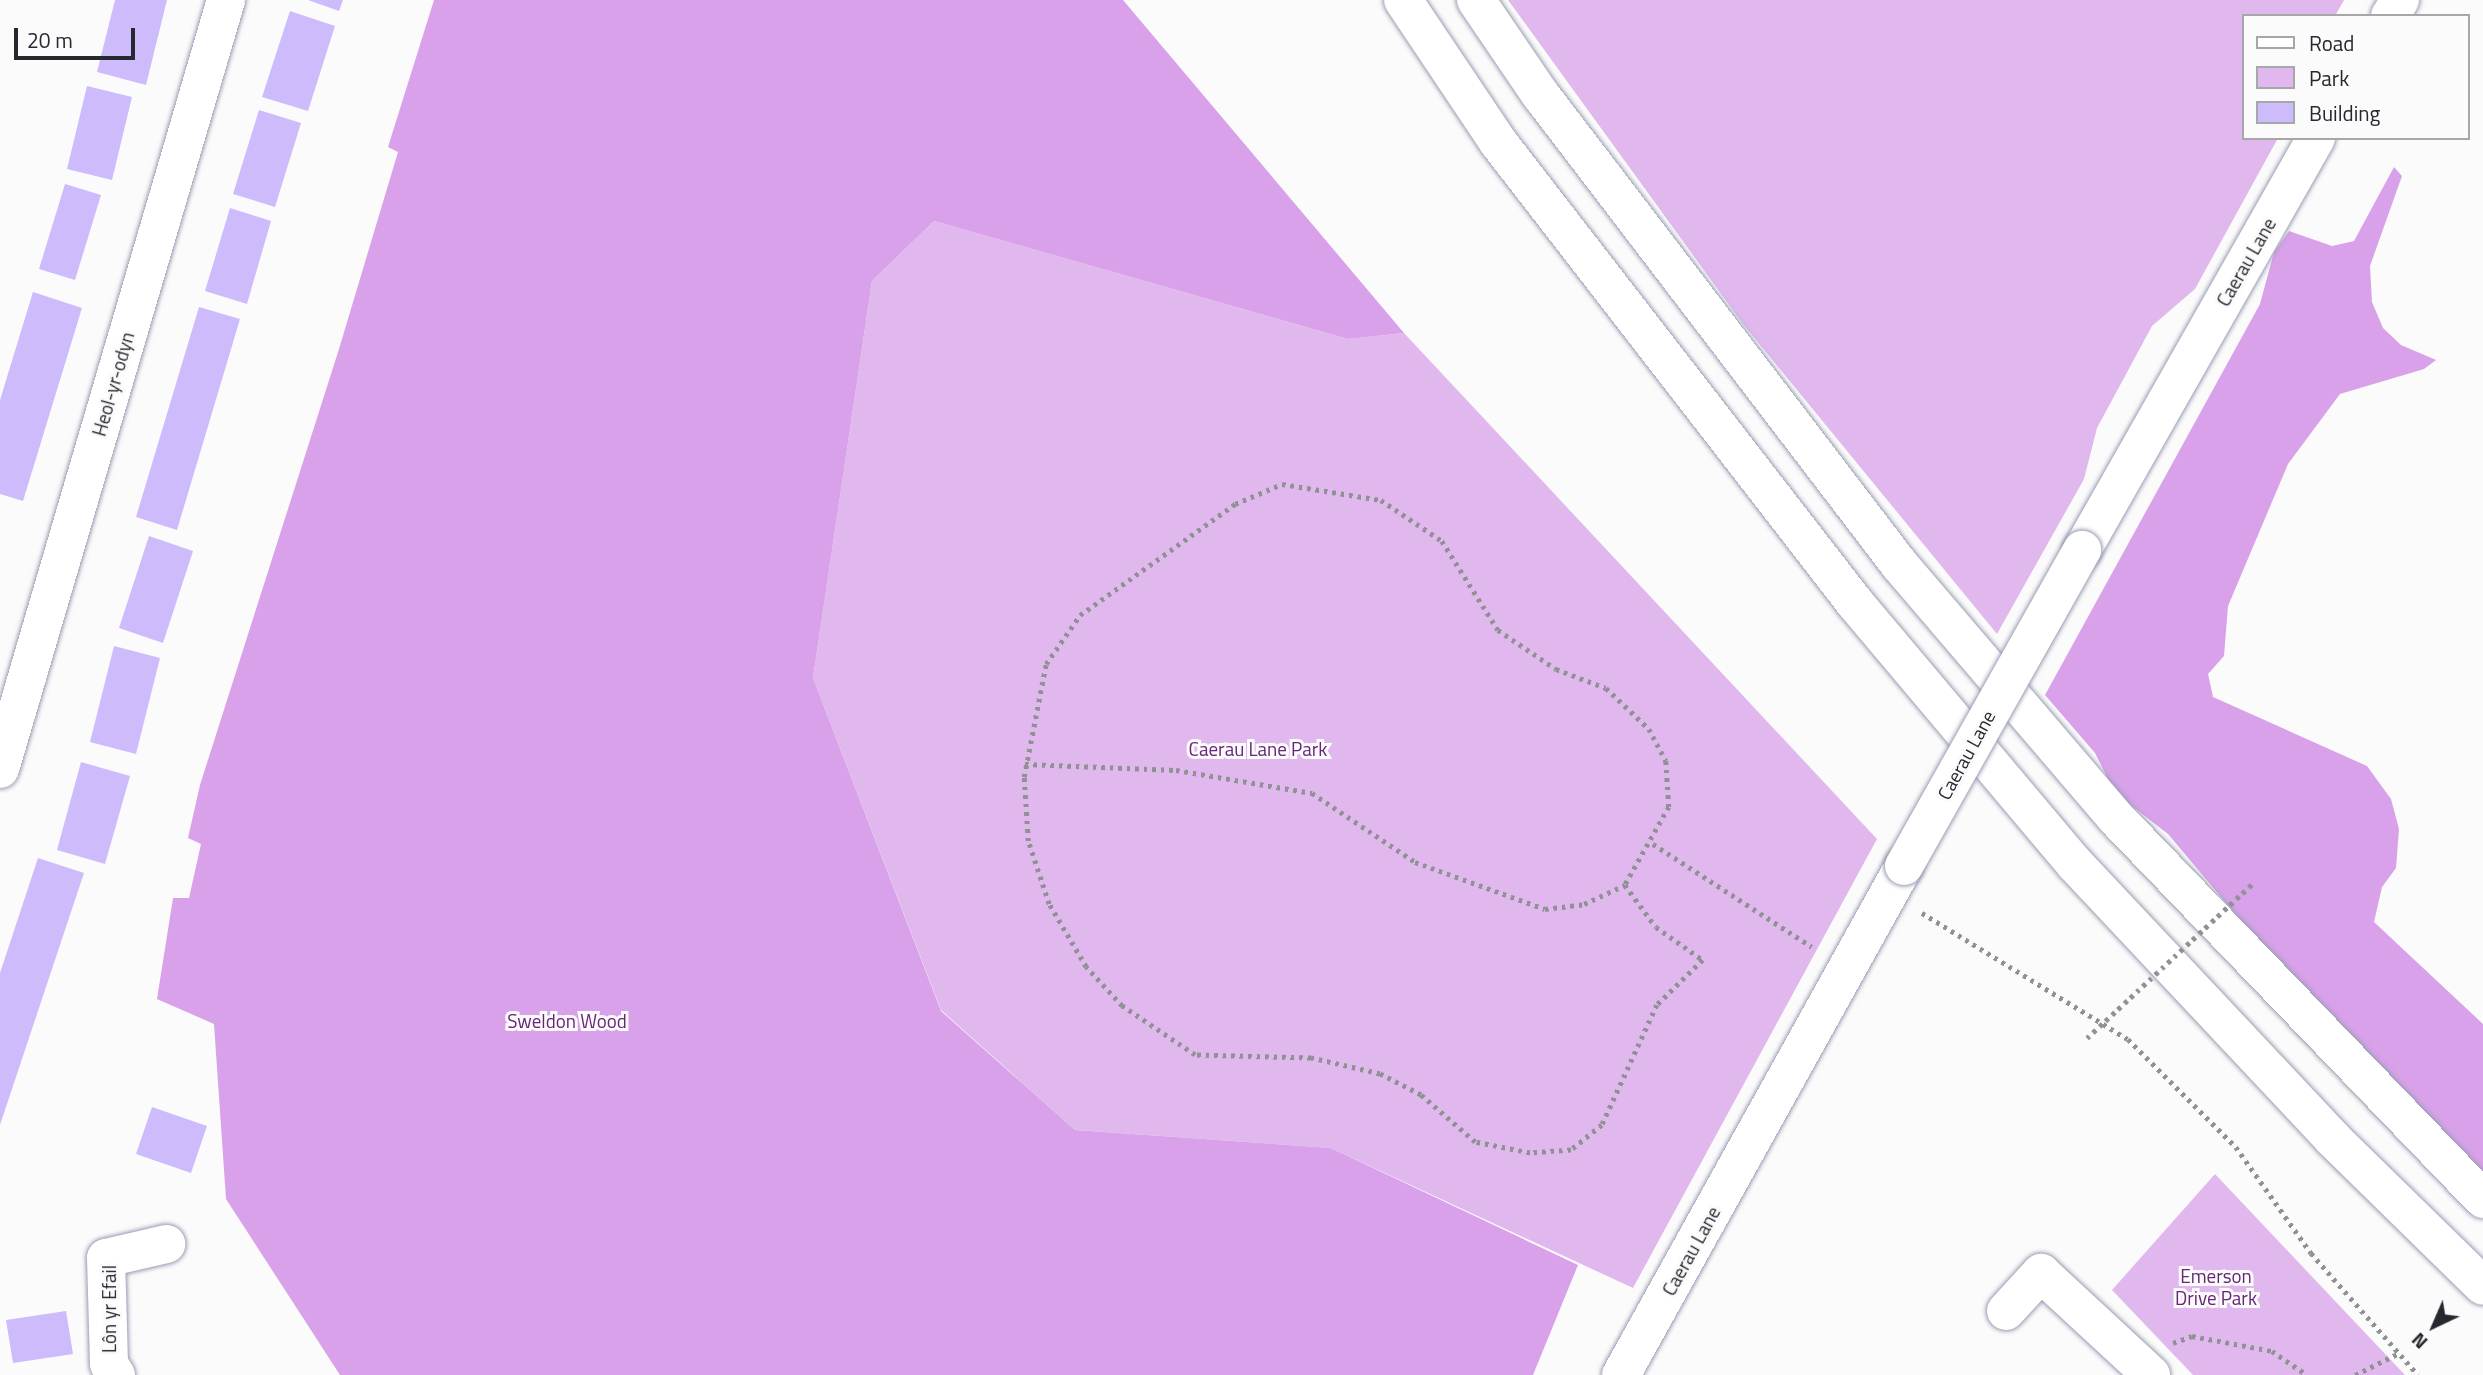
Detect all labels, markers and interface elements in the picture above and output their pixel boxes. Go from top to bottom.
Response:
scale bar [18,14,138,58]
legend [2242,14,2469,140]
text: 20 m [27,24,73,56]
text: Road [2309,27,2354,59]
text: Park [2309,62,2349,94]
text: Building [2309,97,2380,129]
street label: Caerau Lane [2212,214,2280,310]
street label: Heol-yr-odyn [87,329,139,439]
street label: Caerau Lane [1932,707,2000,803]
park label: Caerau Lane Park [1189,738,1327,760]
park label: Sweldon Wood [507,1010,627,1032]
street label: Caerau Lane [1657,1203,1725,1299]
street label: Lôn yr Efail [98,1265,120,1353]
park label: Emerson Drive Park [2175,1265,2257,1309]
north arrow [2399,1291,2469,1361]
text: N [2404,1326,2434,1356]

